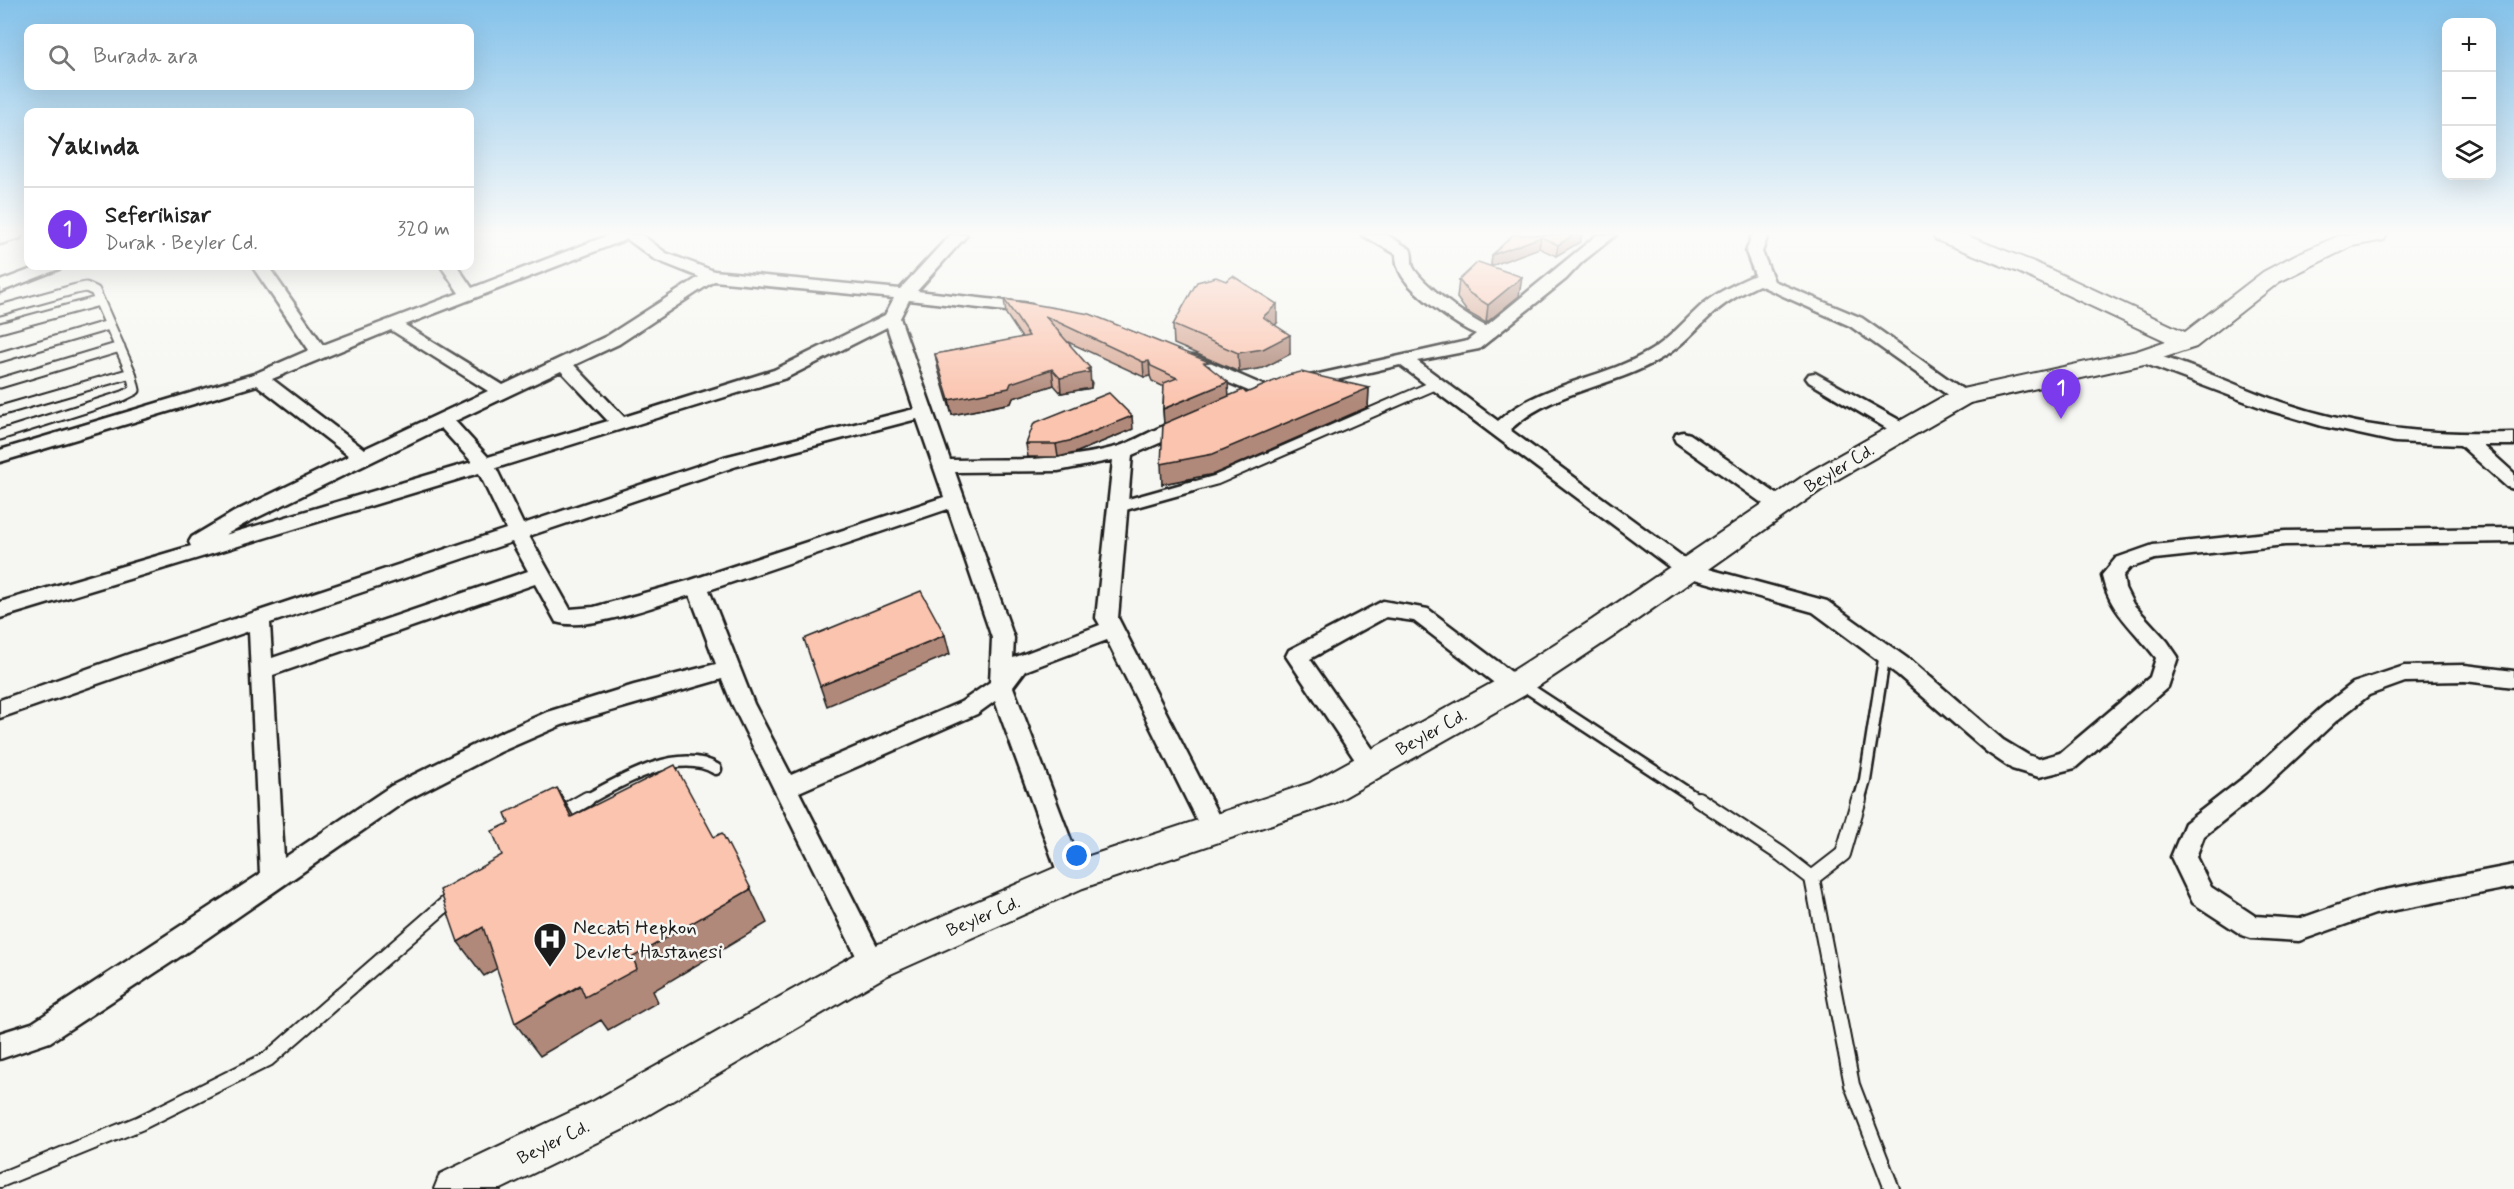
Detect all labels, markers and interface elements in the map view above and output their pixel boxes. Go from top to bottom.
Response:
map controls [2442,18,2496,180]
button: + [2442,18,2496,72]
search box [24,24,474,90]
icon: search [45,41,78,74]
text: Burada ara [93,43,198,71]
button: − [2442,72,2496,126]
button: layers [2442,126,2496,180]
text: Yakında [48,130,140,164]
text: Seferihisar [105,202,211,230]
text: 1 [63,216,72,243]
text: 320 m [397,216,450,243]
text: Durak · Beyler Cd. [105,230,258,257]
pin: 1 [2042,370,2080,419]
street label: Beyler Cd. [1800,439,1879,499]
street label: Beyler Cd. [1392,704,1471,762]
your location [1062,841,1091,870]
street label: Beyler Cd. [943,891,1024,943]
place label: Necati Hepkon Devlet Hastanesi [573,914,723,966]
hospital icon: Necati Hepkon Devlet Hastanesi [532,921,568,968]
street label: Beyler Cd. [513,1115,594,1171]

